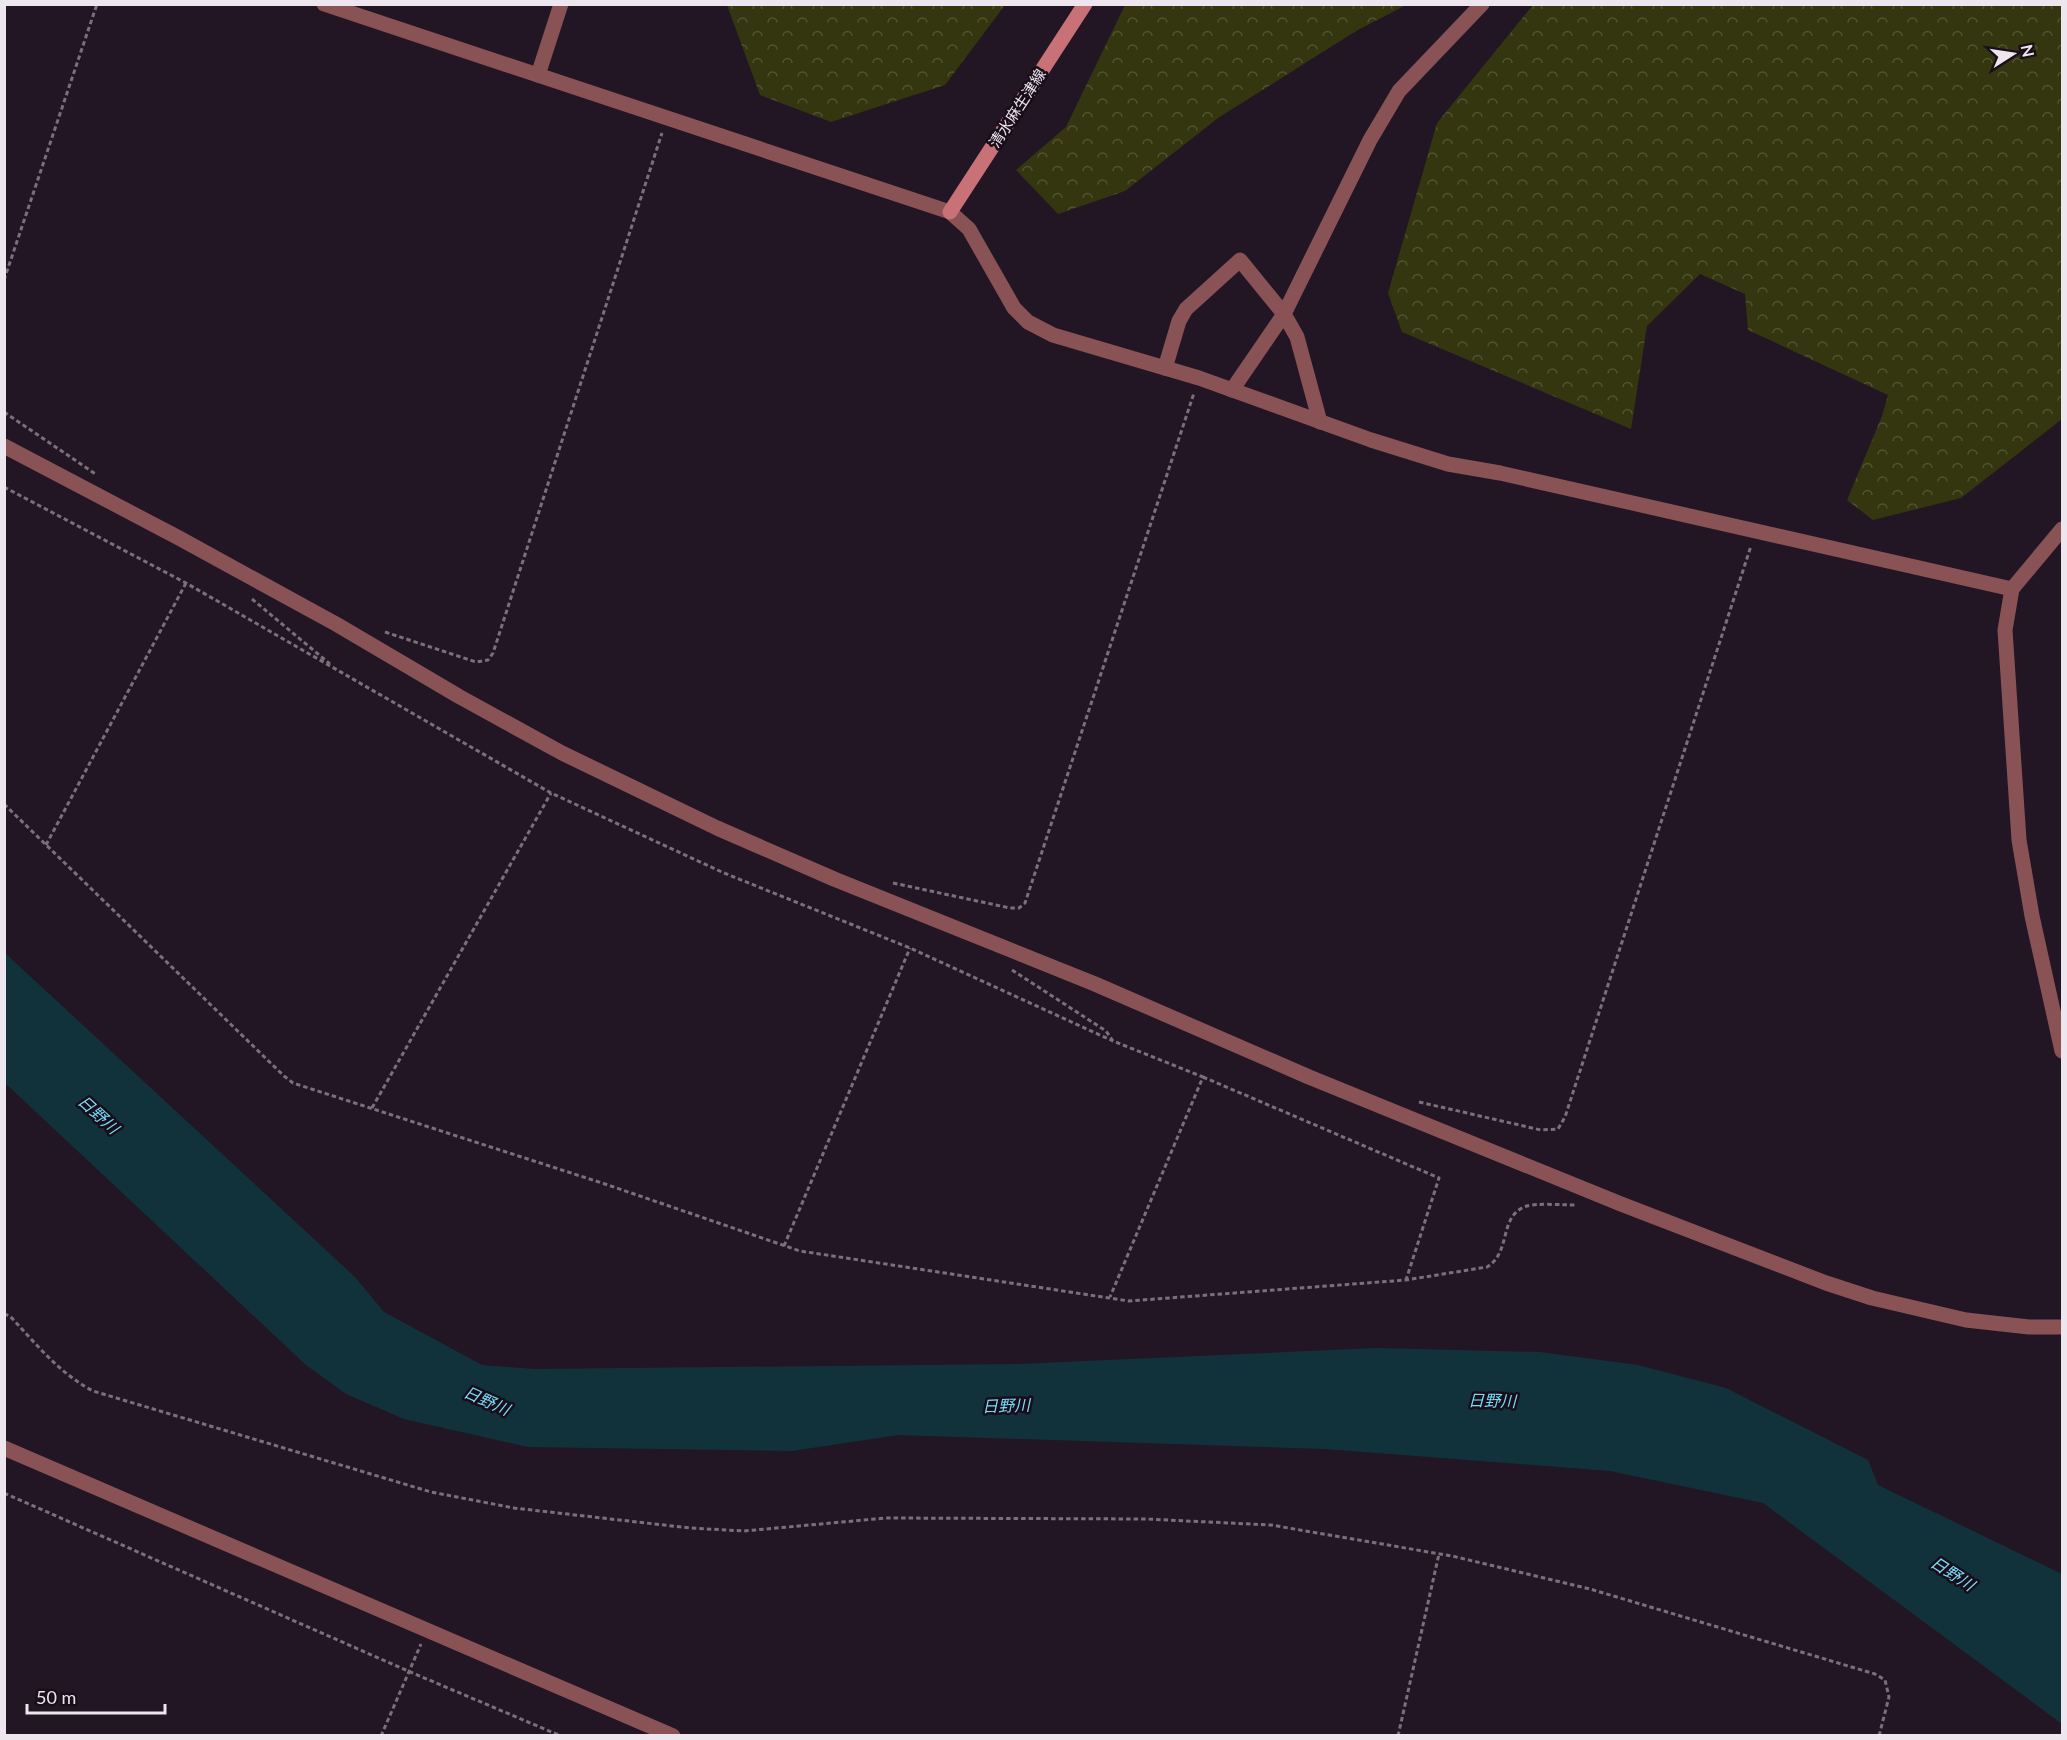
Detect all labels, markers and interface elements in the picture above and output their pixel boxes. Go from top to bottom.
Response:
north arrow [1983,24,2043,84]
text: N [2018,43,2039,59]
street label: 清水麻生津線 [985,65,1049,151]
water label: 日野川 [75,1091,125,1138]
water label: 日野川 [461,1382,515,1419]
water label: 日野川 [1468,1390,1518,1410]
water label: 日野川 [982,1395,1032,1415]
water label: 日野川 [1928,1552,1980,1595]
scale bar [27,1677,165,1715]
text: 50 m [36,1686,76,1708]

